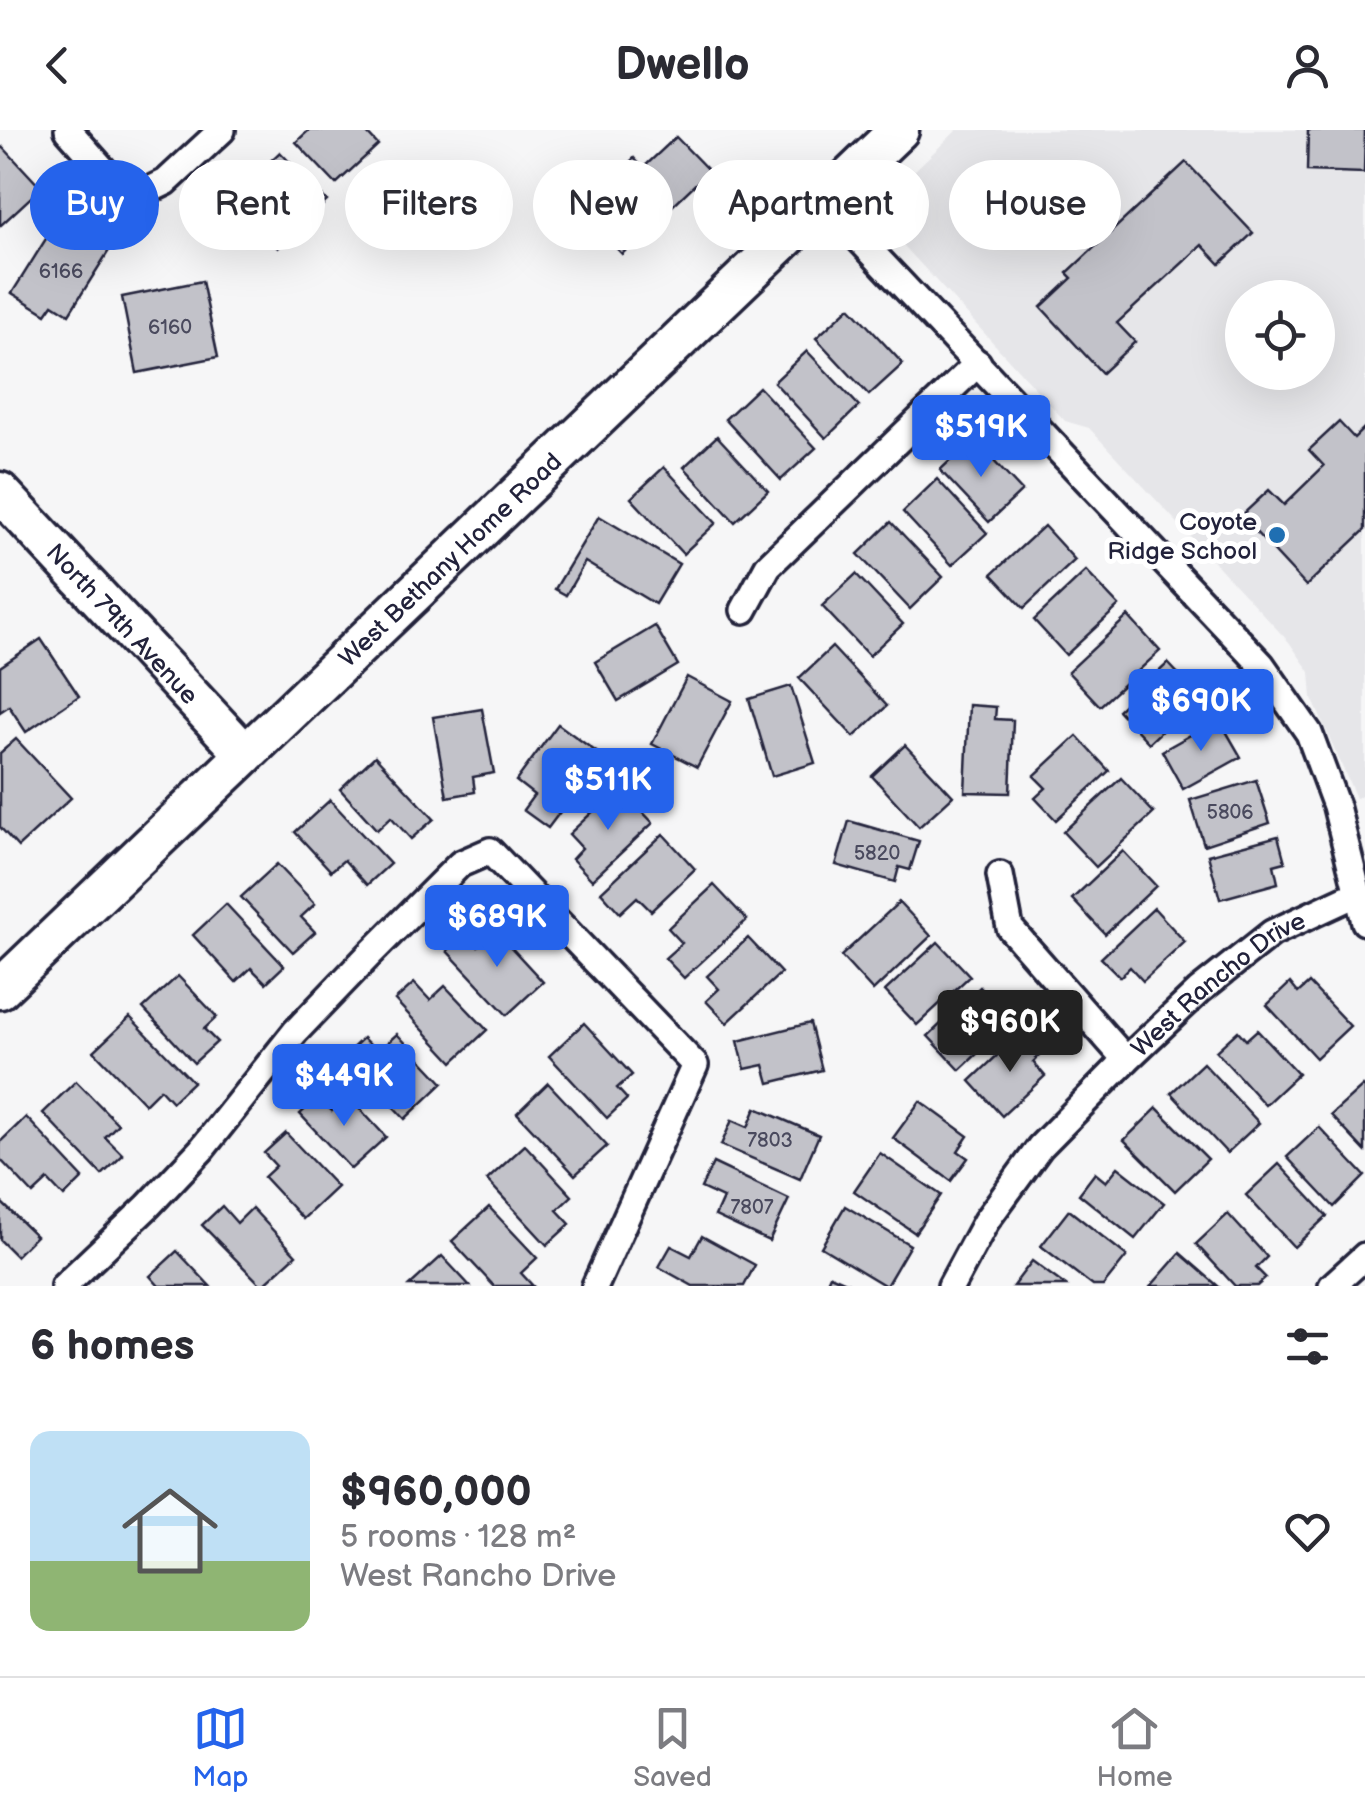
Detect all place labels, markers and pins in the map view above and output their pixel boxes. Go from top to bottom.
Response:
pin: $519K [911,395,1051,480]
place label: Coyote Ridge School [1107,507,1257,567]
marker: Coyote Ridge School [1266,524,1288,546]
pin: $690K [1131,669,1271,754]
pin: $511K [538,748,678,833]
pin: $689K [427,885,567,970]
pin: $960K [940,990,1080,1075]
pin: $449K [274,1044,414,1129]

